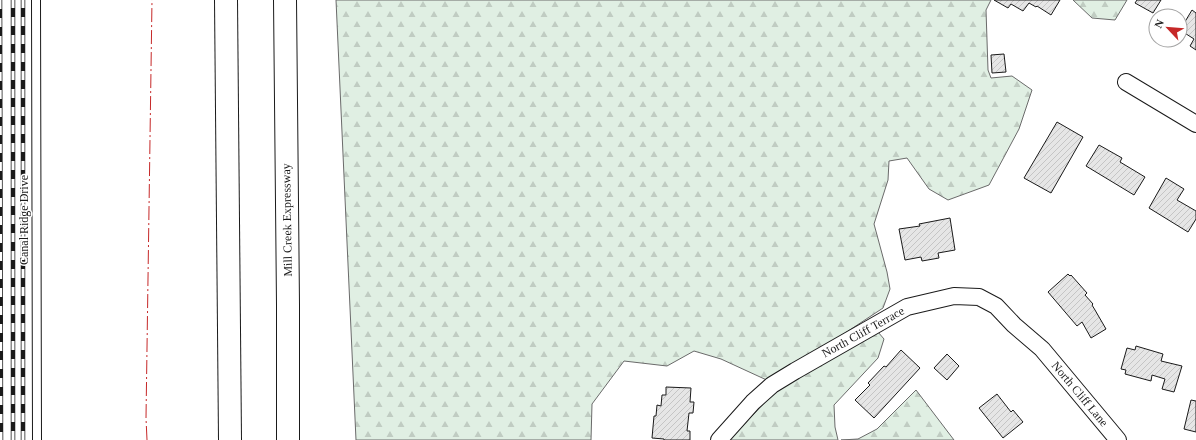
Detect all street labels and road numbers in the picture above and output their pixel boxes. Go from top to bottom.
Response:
street label: Mill Creek Expressway [279,163,295,277]
street label: Canal Ridge Drive [17,175,31,265]
street label: North Cliff Terrace [819,304,907,360]
street label: North Cliff Lane [1049,359,1111,429]

